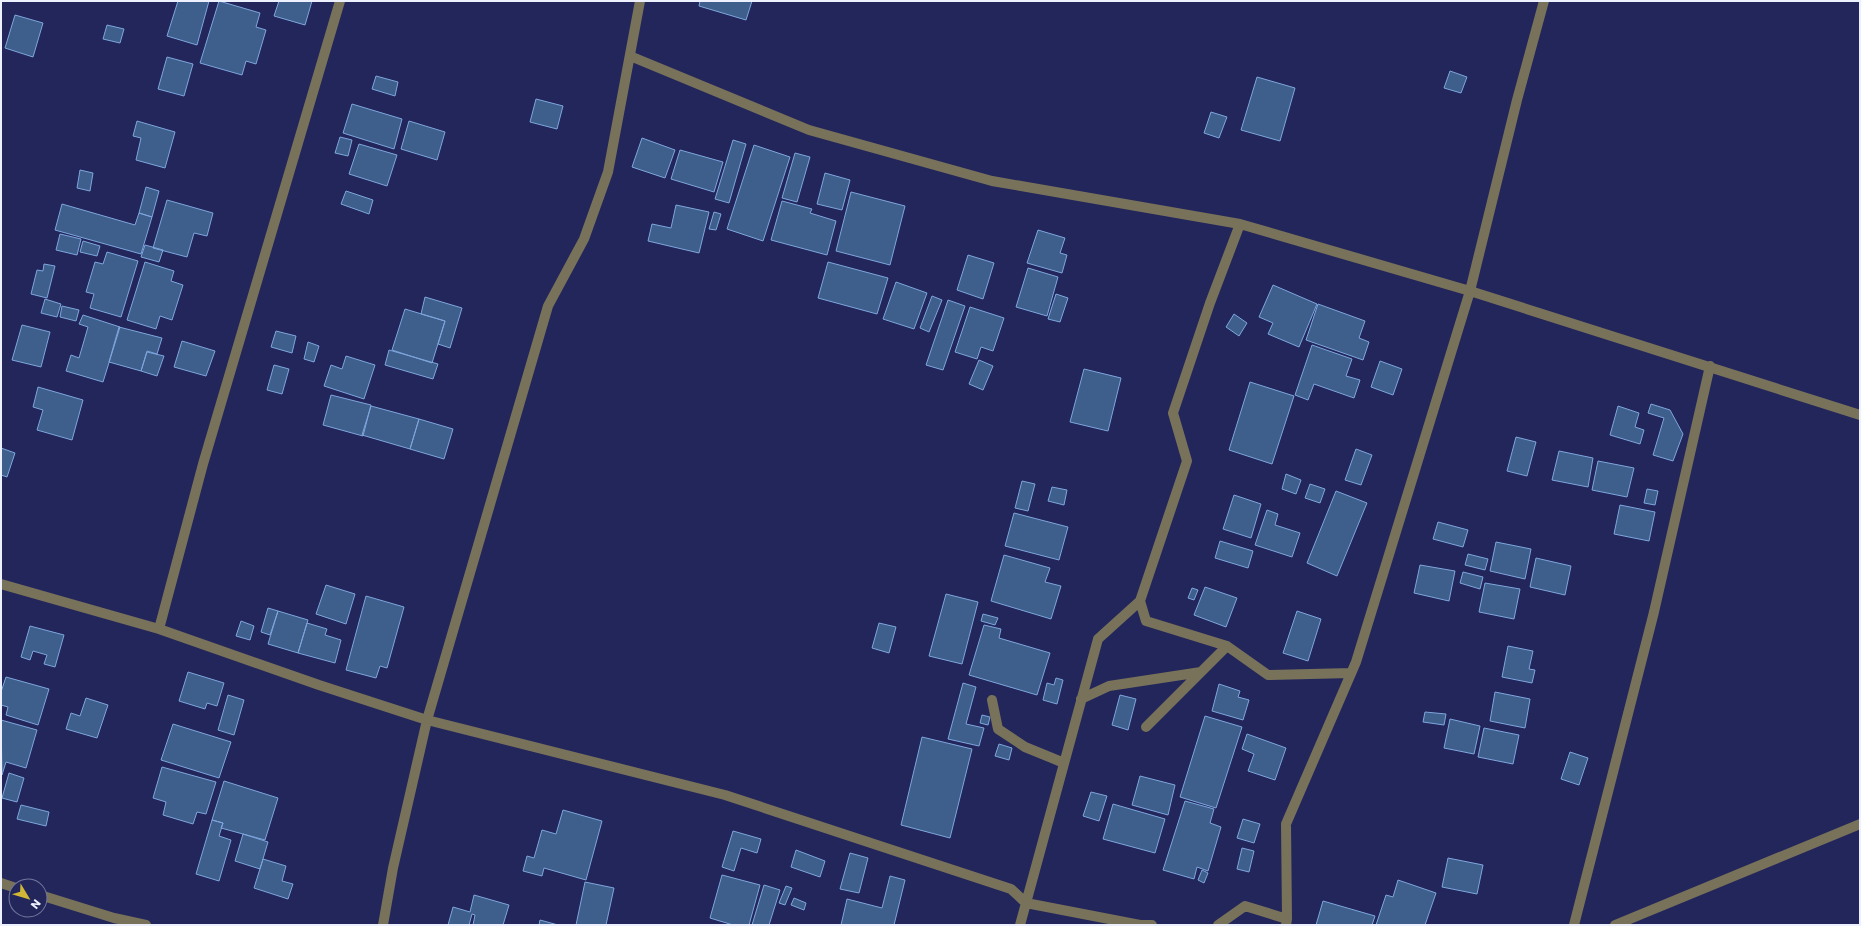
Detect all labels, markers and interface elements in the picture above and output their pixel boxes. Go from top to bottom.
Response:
north arrow [8,878,48,918]
text: N [27,896,45,912]

